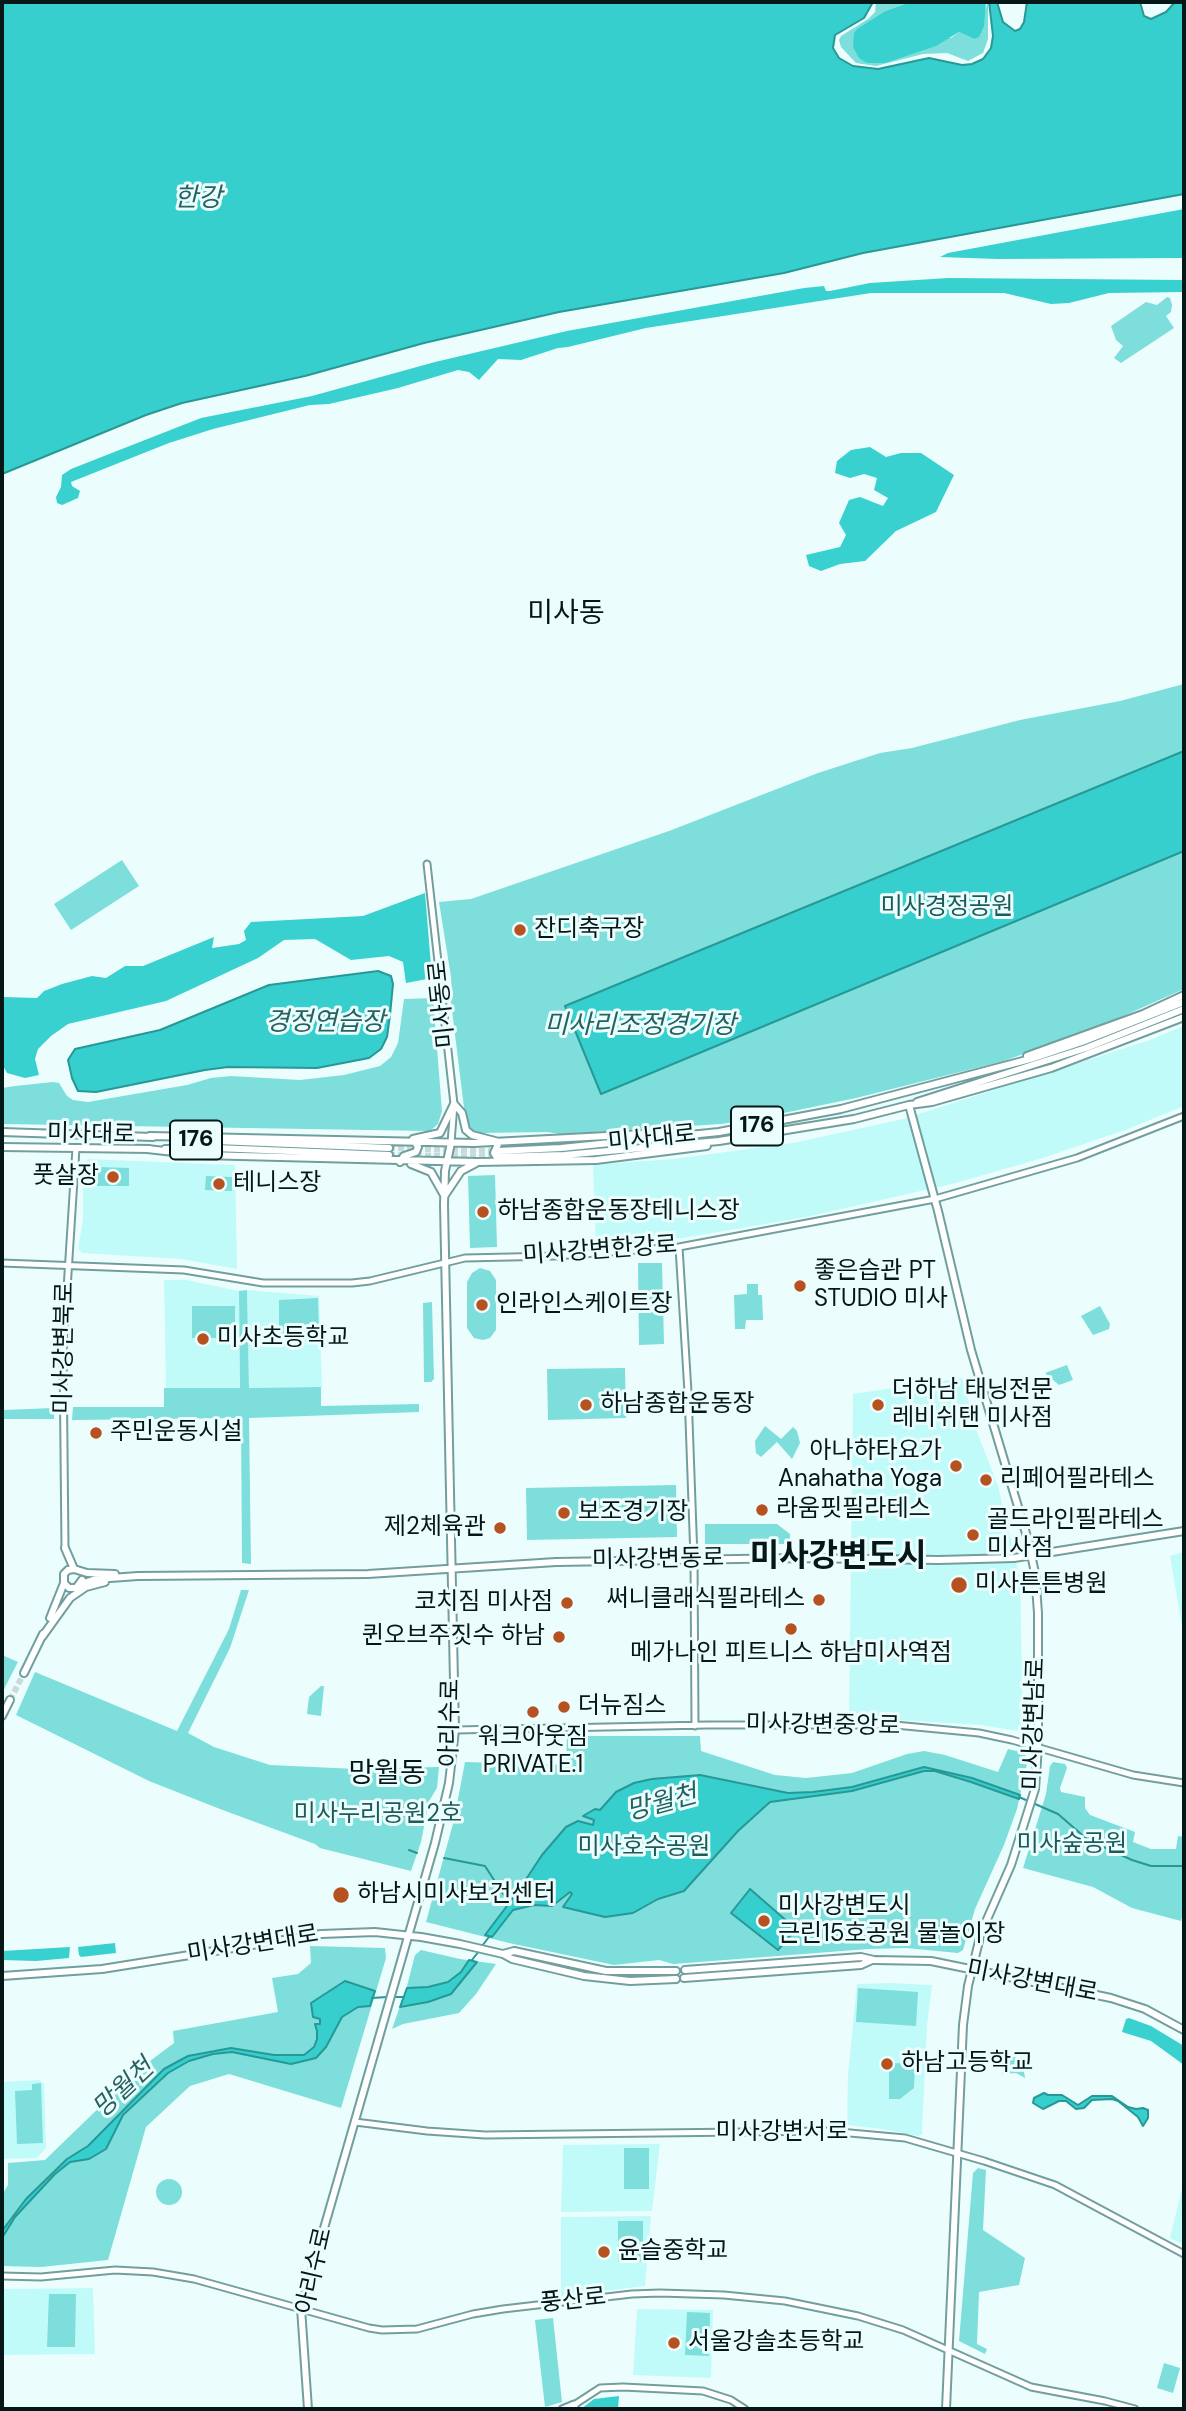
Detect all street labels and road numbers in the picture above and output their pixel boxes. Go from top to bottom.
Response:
street label: 미사동로 [424,959,462,1049]
road number: 176 [731,1106,783,1146]
street label: 미사대로 [47,1120,135,1150]
road number: 176 [170,1120,222,1160]
street label: 미사대로 [607,1120,697,1158]
street label: 미사강변한강로 [522,1231,678,1271]
street label: 미사강변북로 [49,1282,81,1414]
street label: 미사강변동로 [592,1544,724,1576]
street label: 미사강변남로 [1018,1657,1052,1791]
street label: 아리수로 [436,1679,466,1767]
street label: 미사강변중앙로 [745,1710,901,1742]
street label: 미사강변대로 [185,1920,321,1970]
street label: 미사강변대로 [964,1955,1100,2009]
street label: 미사강변서로 [716,2119,848,2147]
street label: 아리수로 [291,2225,339,2317]
street label: 풍산로 [539,2283,607,2319]

